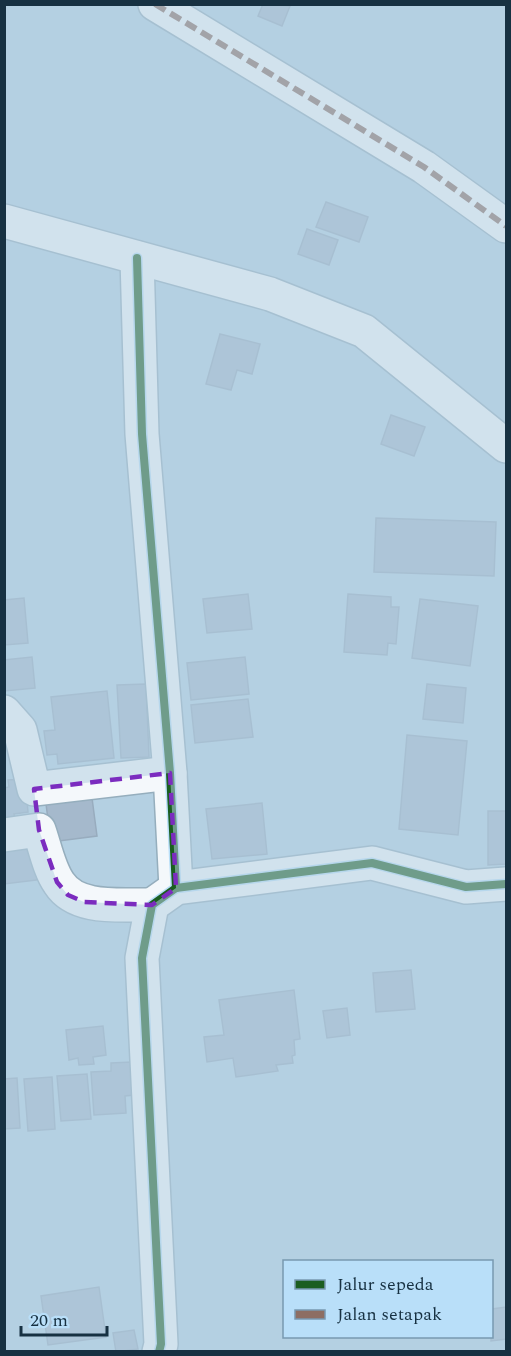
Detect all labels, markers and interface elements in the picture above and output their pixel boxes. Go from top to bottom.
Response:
legend [283,1260,493,1338]
text: Jalur sepeda [337,1271,434,1298]
scale bar [21,1299,106,1337]
text: Jalan setapak [337,1301,442,1328]
text: 20 m [30,1307,68,1334]

